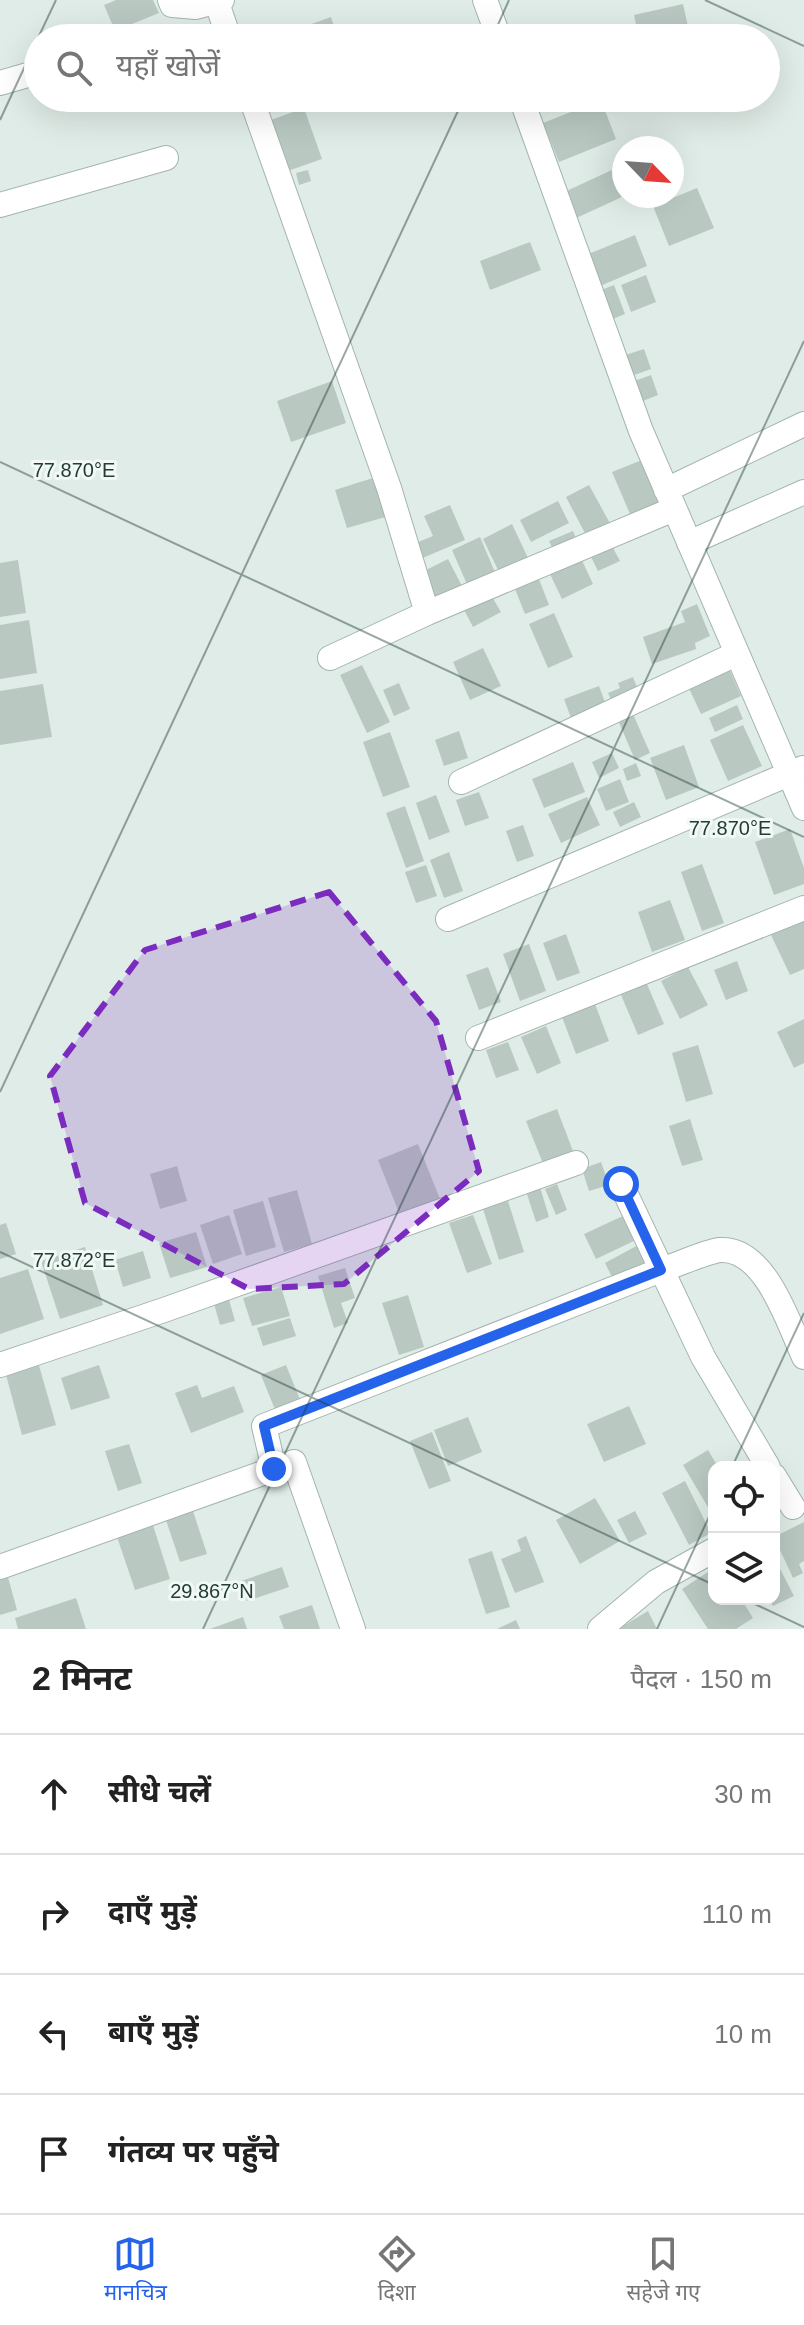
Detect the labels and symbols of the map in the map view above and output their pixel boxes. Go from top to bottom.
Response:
north arrow [612,136,684,208]
text: 77.870°E [33,459,115,481]
text: 77.870°E [689,817,771,839]
route start [603,1166,639,1202]
text: 77.872°E [33,1249,115,1271]
route end [256,1451,292,1487]
text: 29.867°N [170,1580,254,1602]

